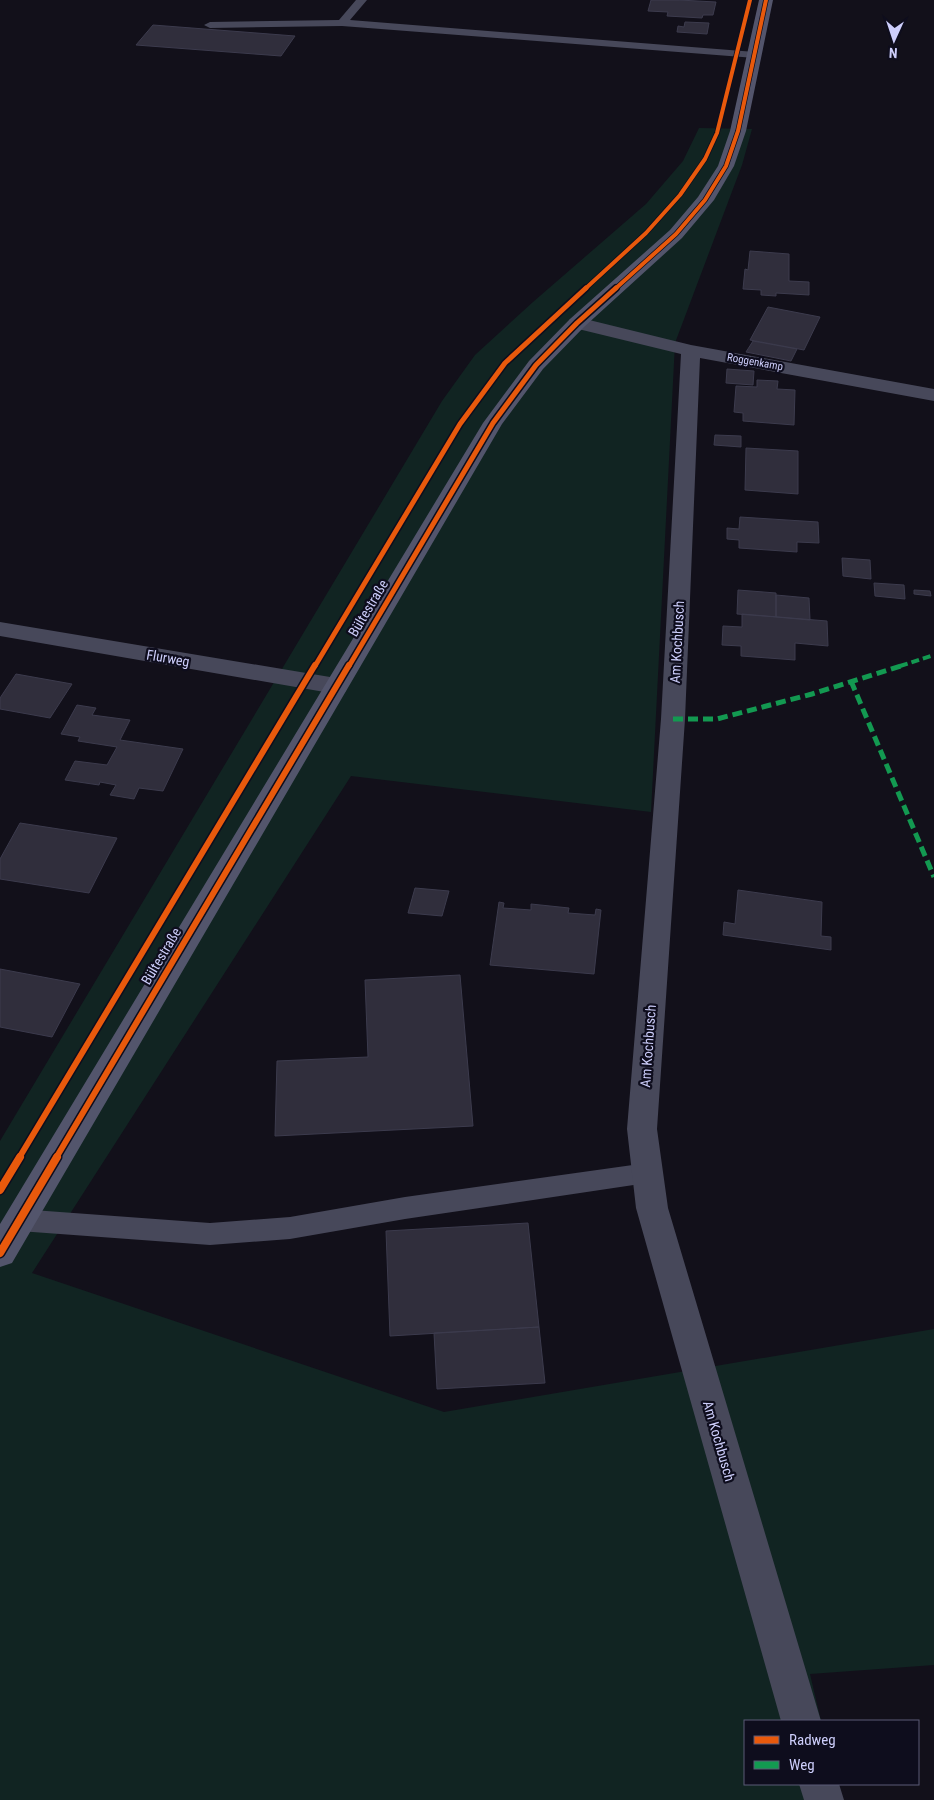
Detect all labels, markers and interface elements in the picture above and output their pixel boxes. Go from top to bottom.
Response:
north arrow [869,15,919,65]
text: N [889,45,898,61]
street label: Roggenkamp [726,351,784,373]
street label: Bültestraße [345,576,391,639]
street label: Am Kochbusch [667,600,687,684]
street label: Flurweg [145,646,191,670]
street label: Bültestraße [138,924,184,987]
street label: Am Kochbusch [637,1004,659,1088]
street label: Am Kochbusch [700,1399,738,1483]
legend [744,1720,919,1785]
text: Radweg [789,1731,836,1749]
text: Weg [789,1756,815,1774]

